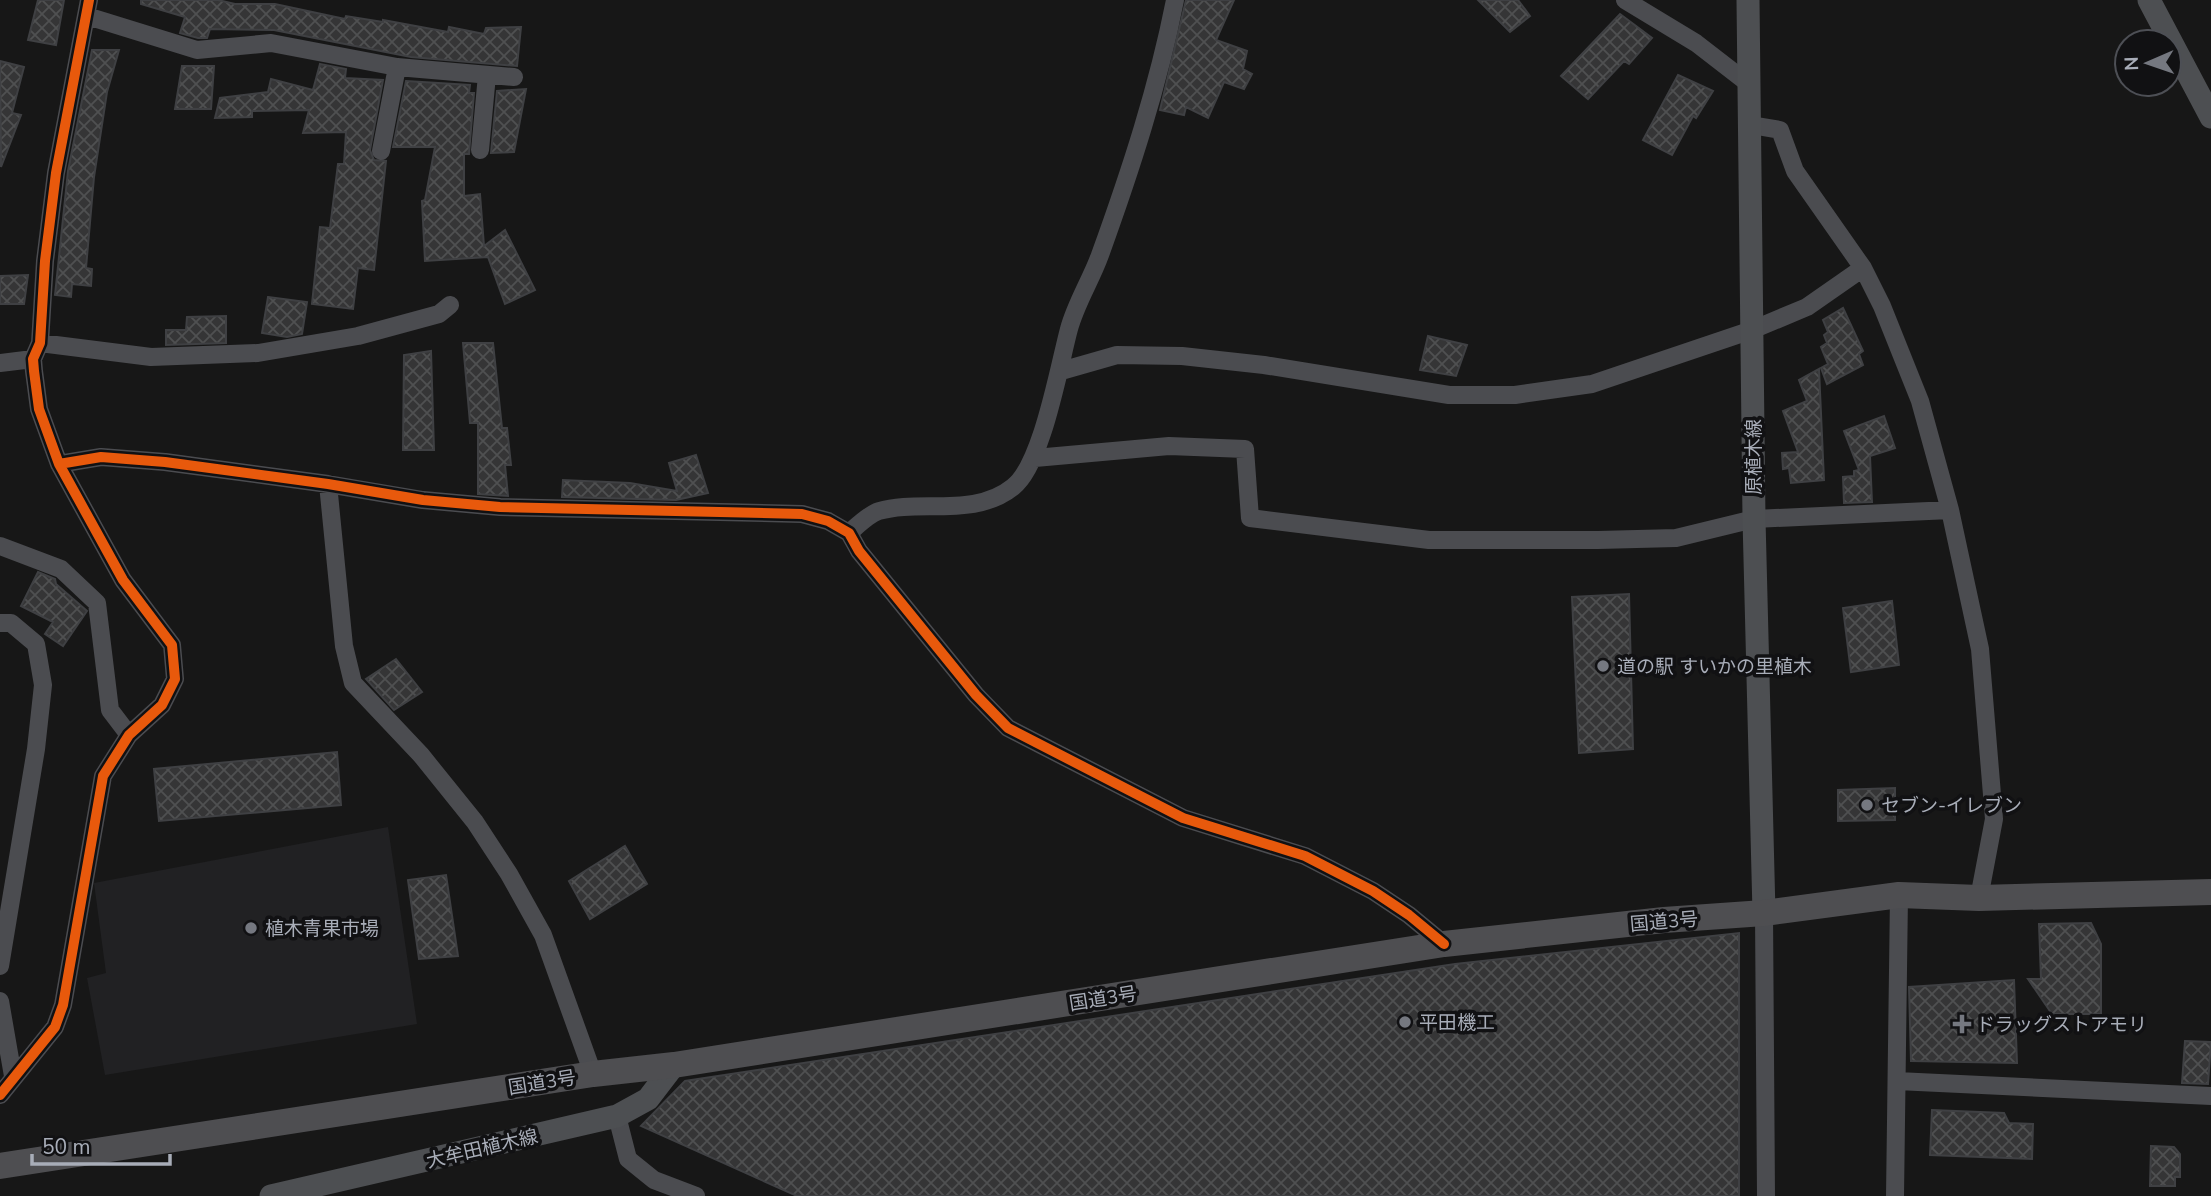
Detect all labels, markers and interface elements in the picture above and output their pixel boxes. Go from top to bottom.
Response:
north arrow [2113,28,2183,98]
text: N [2119,56,2145,71]
street label: 原植木線 [1741,419,1767,495]
place label: 道の駅 すいかの里植木 [1617,654,1812,680]
marker: 道の駅 すいかの里植木 [1595,658,1611,674]
place label: セブン-イレブン [1881,793,2022,819]
marker: セブン-イレブン [1859,797,1875,813]
street label: 国道3号 [1629,906,1699,938]
place label: 植木青果市場 [265,916,379,942]
marker: 植木青果市場 [243,920,259,936]
street label: 国道3号 [1067,981,1139,1017]
place label: 平田機工 [1419,1010,1495,1036]
place label: ドラッグストアモリ [1976,1012,2147,1038]
marker: 平田機工 [1397,1014,1413,1030]
marker: ドラッグストアモリ [1954,1016,1970,1032]
street label: 国道3号 [506,1065,578,1101]
scale bar [32,1122,170,1166]
street label: 大牟田植木線 [424,1123,541,1174]
text: 50 m [42,1133,91,1161]

